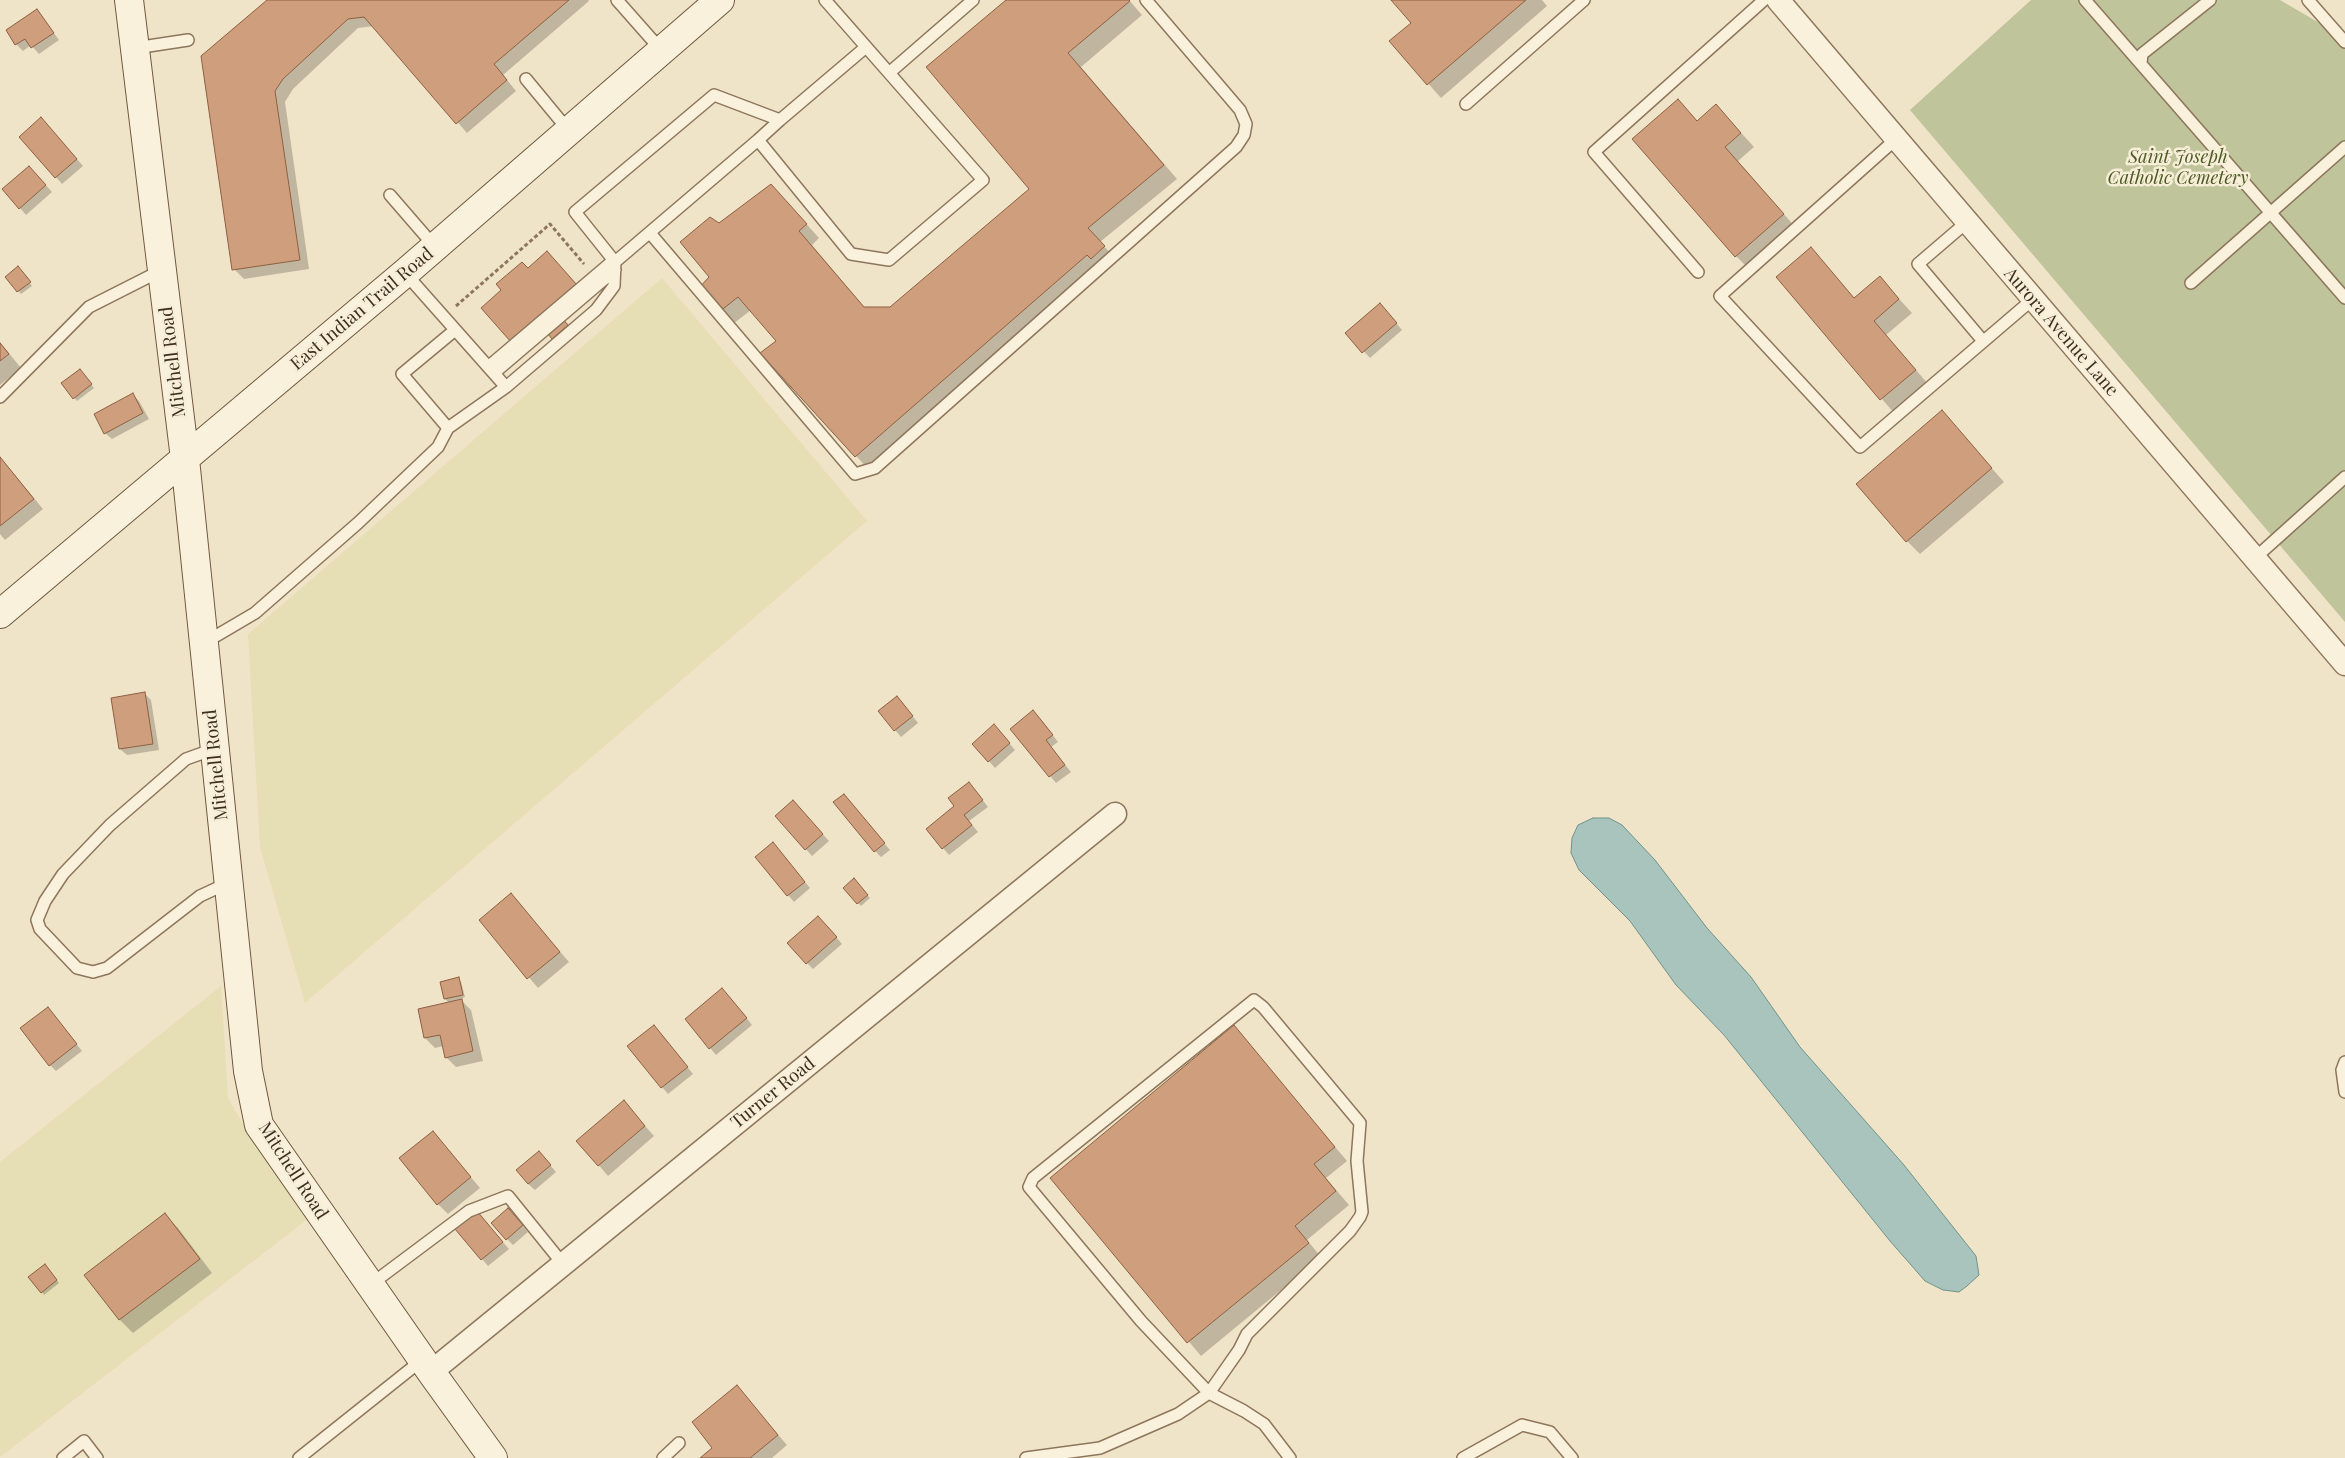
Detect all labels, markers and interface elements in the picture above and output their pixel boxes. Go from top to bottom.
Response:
park label: Saint Joseph Catholic Cemetery [2108,146,2248,188]
street label: East Indian Trail Road [286,243,438,375]
street label: Aurora Avenue Lane [1999,263,2123,401]
street label: Mitchell Road [155,305,191,419]
street label: Mitchell Road [199,708,233,822]
street label: Turner Road [727,1053,819,1133]
street label: Mitchell Road [254,1118,332,1224]

